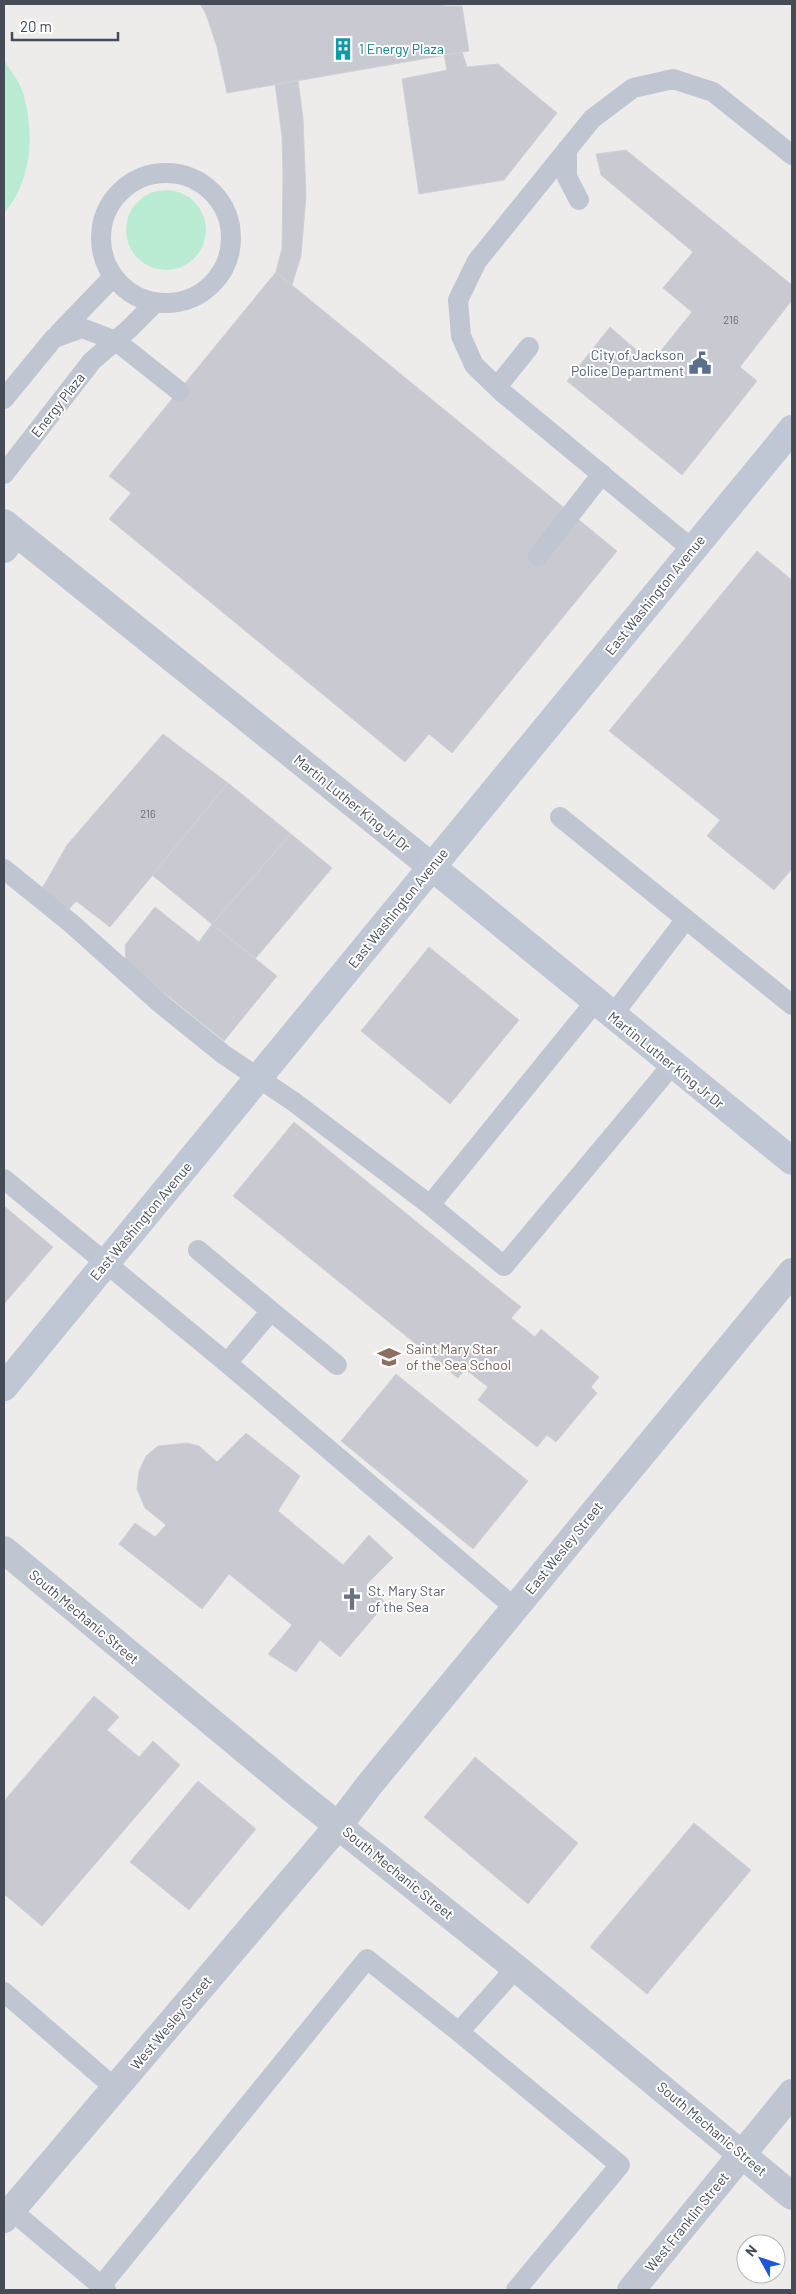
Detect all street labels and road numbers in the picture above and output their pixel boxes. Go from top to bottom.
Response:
street label: Energy Plaza [27,369,88,440]
street label: East Washington Avenue [601,531,708,658]
street label: Martin Luther King Jr Dr [291,751,414,855]
street label: East Washington Avenue [344,844,451,971]
street label: Martin Luther King Jr Dr [605,1008,728,1112]
street label: East Washington Avenue [86,1158,195,1283]
street label: East Wesley Street [521,1498,606,1597]
street label: South Mechanic Street [26,1566,142,1667]
street label: South Mechanic Street [339,1823,457,1923]
street label: West Wesley Street [126,1972,215,2073]
street label: South Mechanic Street [654,2078,770,2179]
street label: West Franklin Street [641,2168,732,2275]

